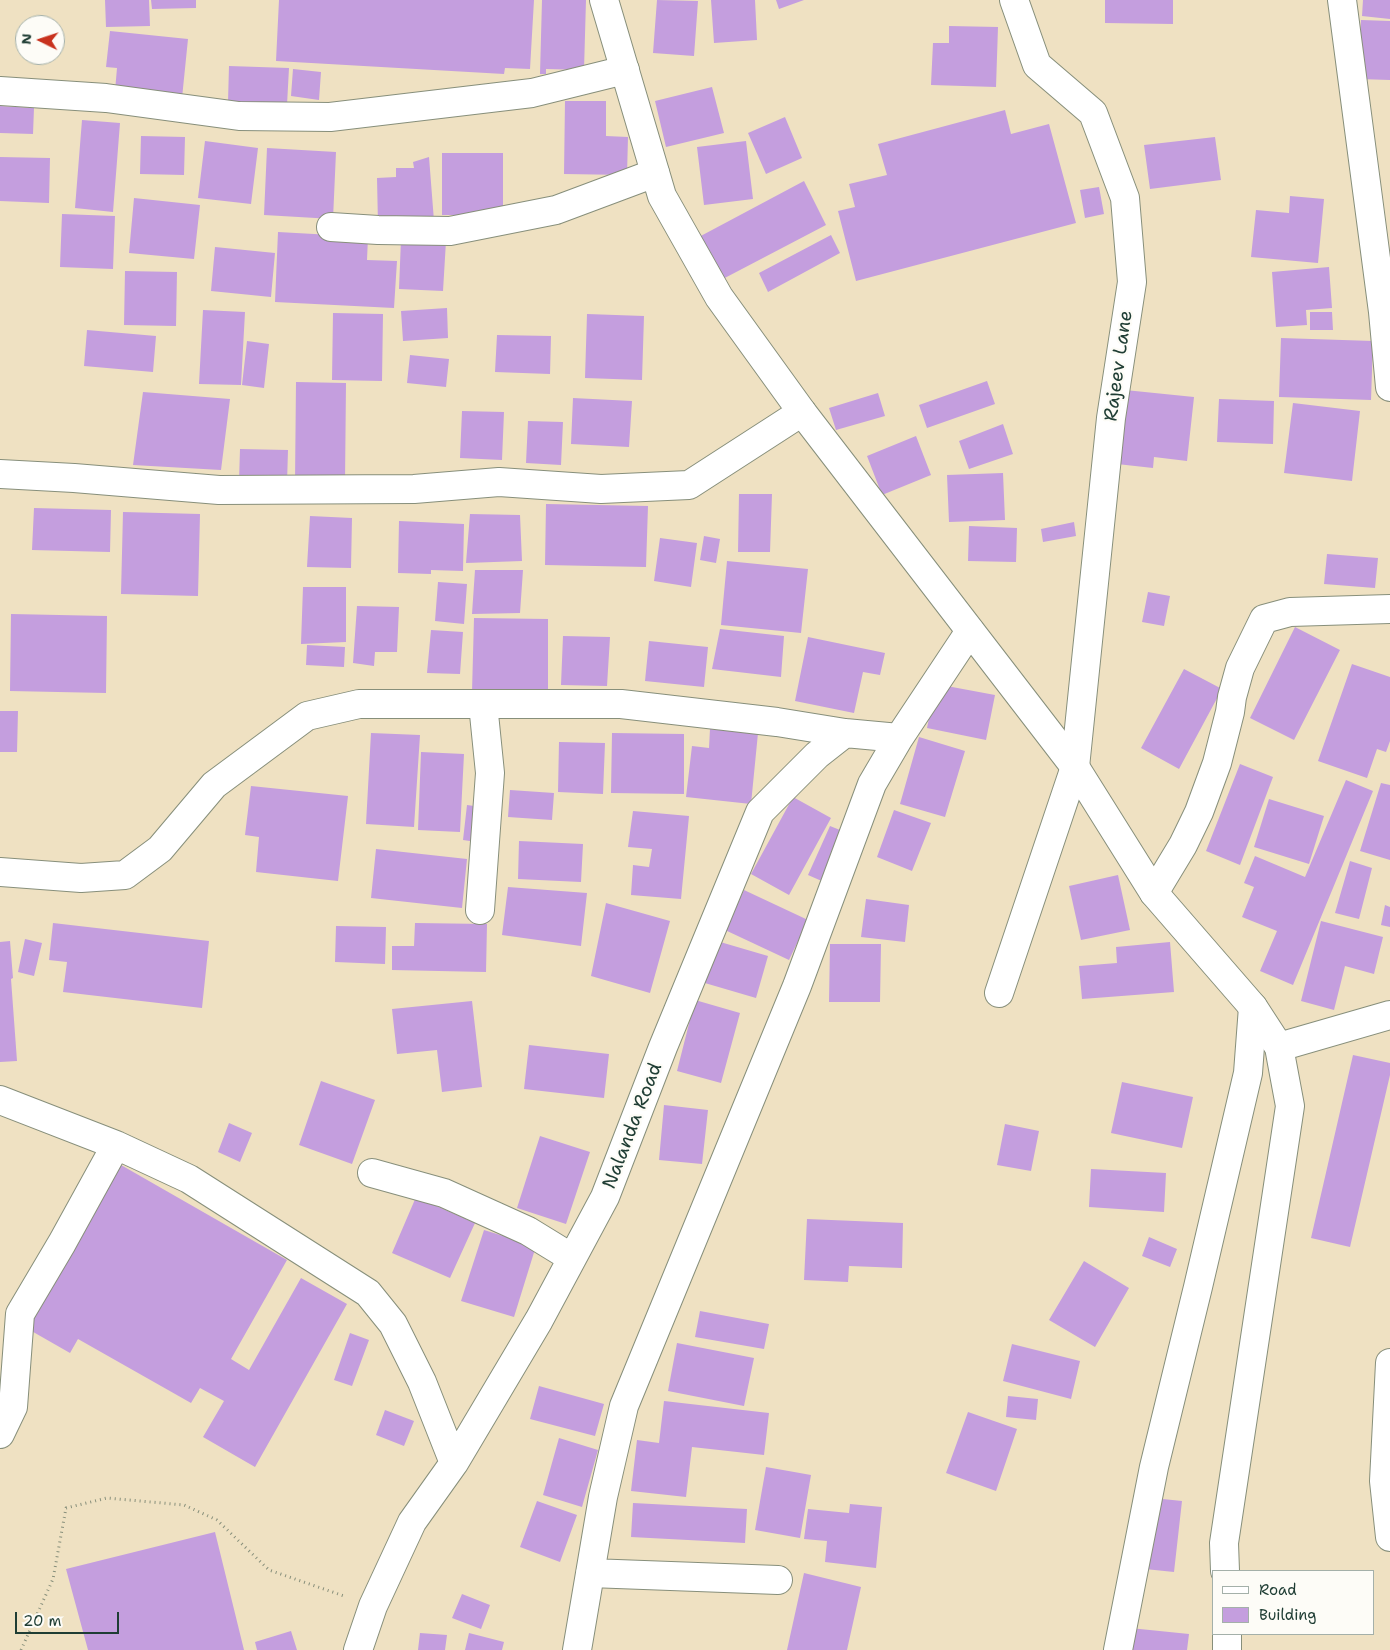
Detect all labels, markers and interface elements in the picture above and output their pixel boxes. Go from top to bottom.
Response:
north arrow [15,15,65,65]
text: N [17,33,35,45]
street label: Rajeev Lane [1100,309,1138,423]
street label: Nalanda Road [599,1060,667,1192]
legend [1212,1570,1375,1635]
text: Road [1259,1580,1297,1600]
scale bar [18,1602,121,1634]
text: Building [1259,1605,1316,1625]
text: 20 m [23,1611,62,1631]

